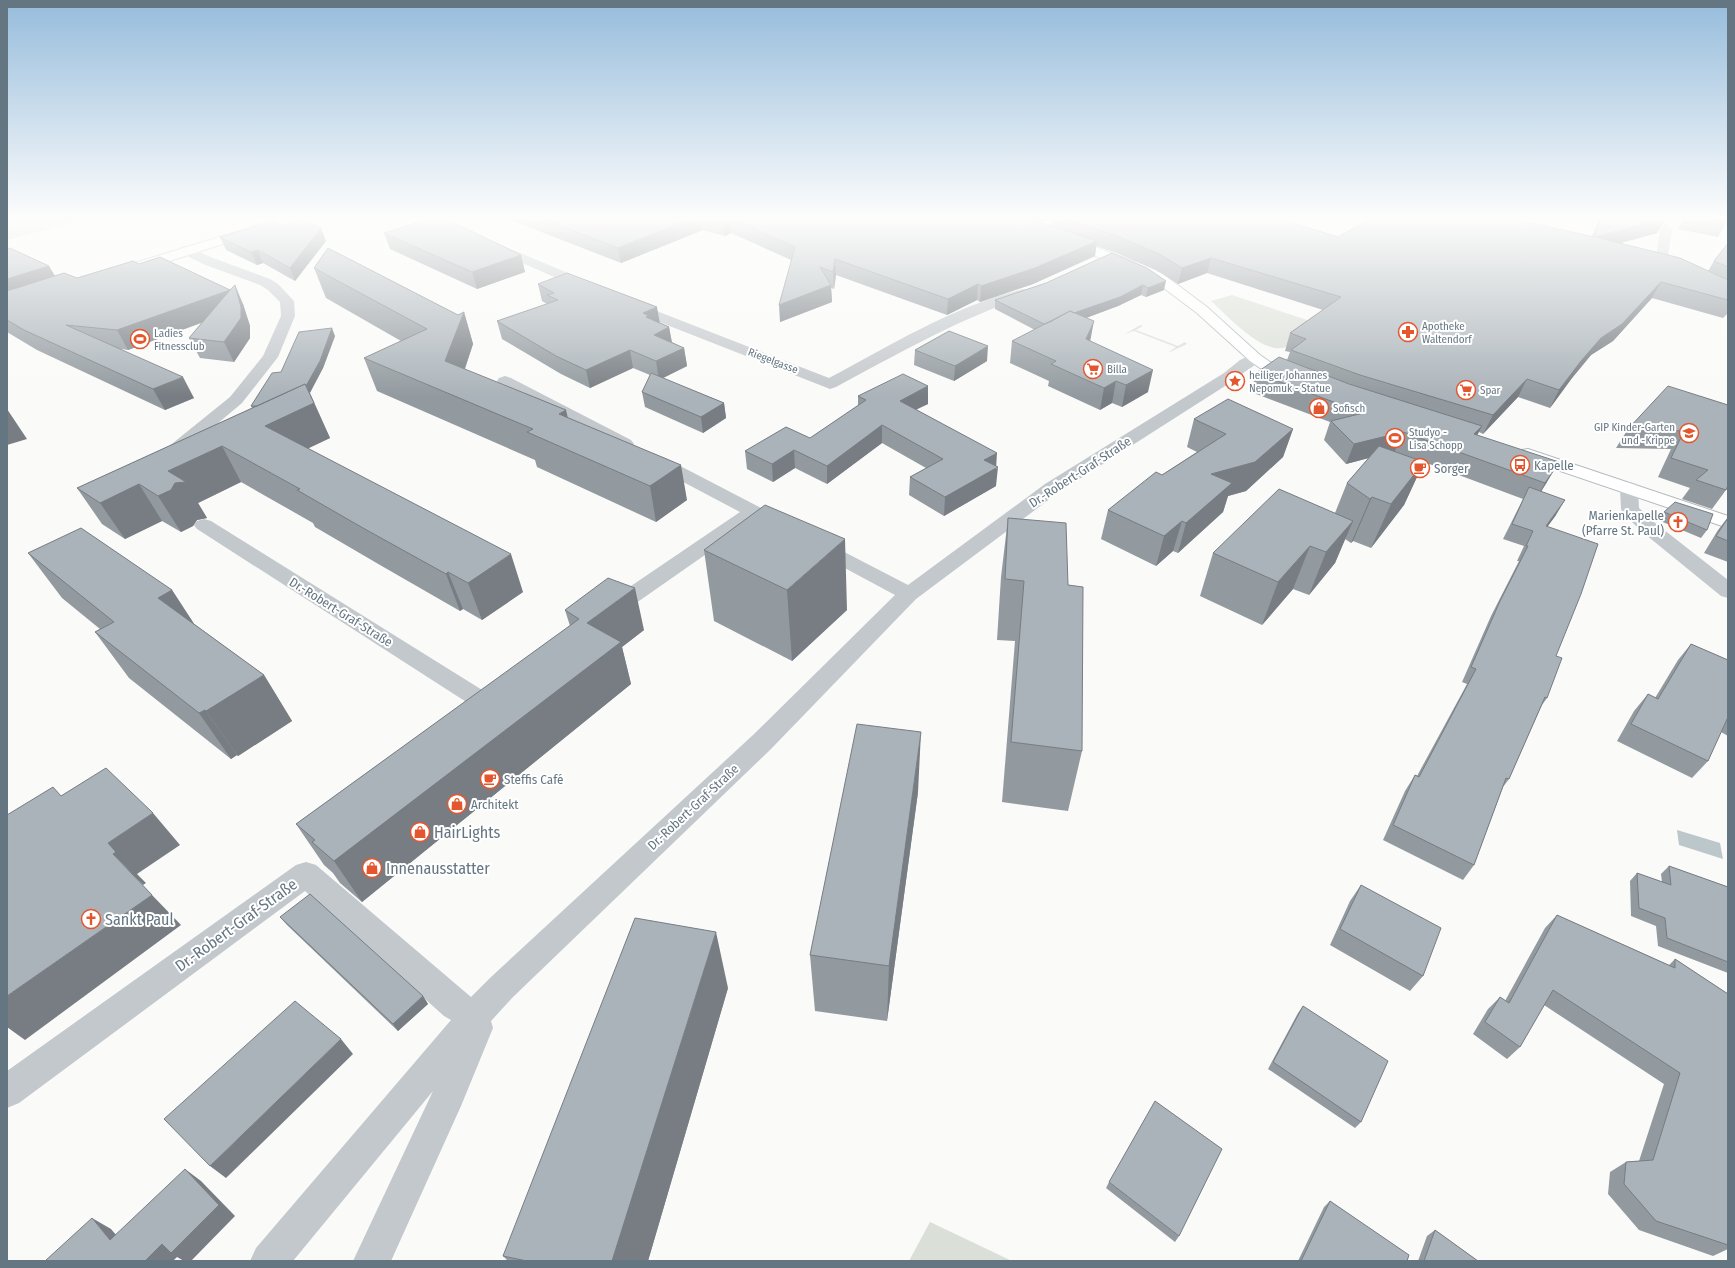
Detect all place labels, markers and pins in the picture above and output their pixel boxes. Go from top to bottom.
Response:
place label: Apotheke Waltendorf [1422,320,1472,346]
pharmacy icon: Apotheke Waltendorf [1397,321,1419,343]
place label: Ladies Fitnessclub [154,327,205,353]
sports icon: Ladies Fitnessclub [129,328,151,350]
supermarket icon: Billa [1082,358,1104,380]
place label: Billa [1107,363,1127,376]
place label: heiliger Johannes Nepomuk - Statue [1249,369,1330,395]
place icon: heiliger Johannes Nepomuk - Statue [1224,370,1246,392]
supermarket icon: Spar [1455,379,1477,401]
place label: Spar [1480,384,1501,397]
shop icon: Sofisch [1308,397,1330,419]
place label: Sofisch [1333,402,1365,415]
place label: GIP Kinder-Garten und -Krippe [1594,421,1675,447]
school or university icon: GIP Kinder-Garten und -Krippe [1678,422,1700,444]
place label: Studyo - Lisa Schopp [1409,426,1463,452]
sports icon: Studyo - Lisa Schopp [1384,427,1406,449]
bus stop icon: Kapelle [1509,454,1531,476]
cafe icon: Sorger [1409,457,1431,479]
place label: Kapelle [1534,458,1574,473]
place label: Sorger [1434,461,1469,476]
place label: Marienkapelle (Pfarre St. Paul) [1582,508,1664,538]
church icon: Marienkapelle (Pfarre St. Paul) [1667,511,1689,533]
cafe icon: Steffis Café [479,768,501,790]
place label: Steffis Café [504,772,563,787]
shop icon: Architekt [446,793,468,815]
place label: Architekt [471,797,519,812]
shop icon: HairLights [409,821,431,843]
place label: HairLights [434,823,500,842]
shop icon: Innenausstatter [361,857,383,879]
place label: Innenausstatter [386,859,490,878]
church icon: Sankt Paul [80,908,102,930]
place label: Sankt Paul [105,910,174,929]

